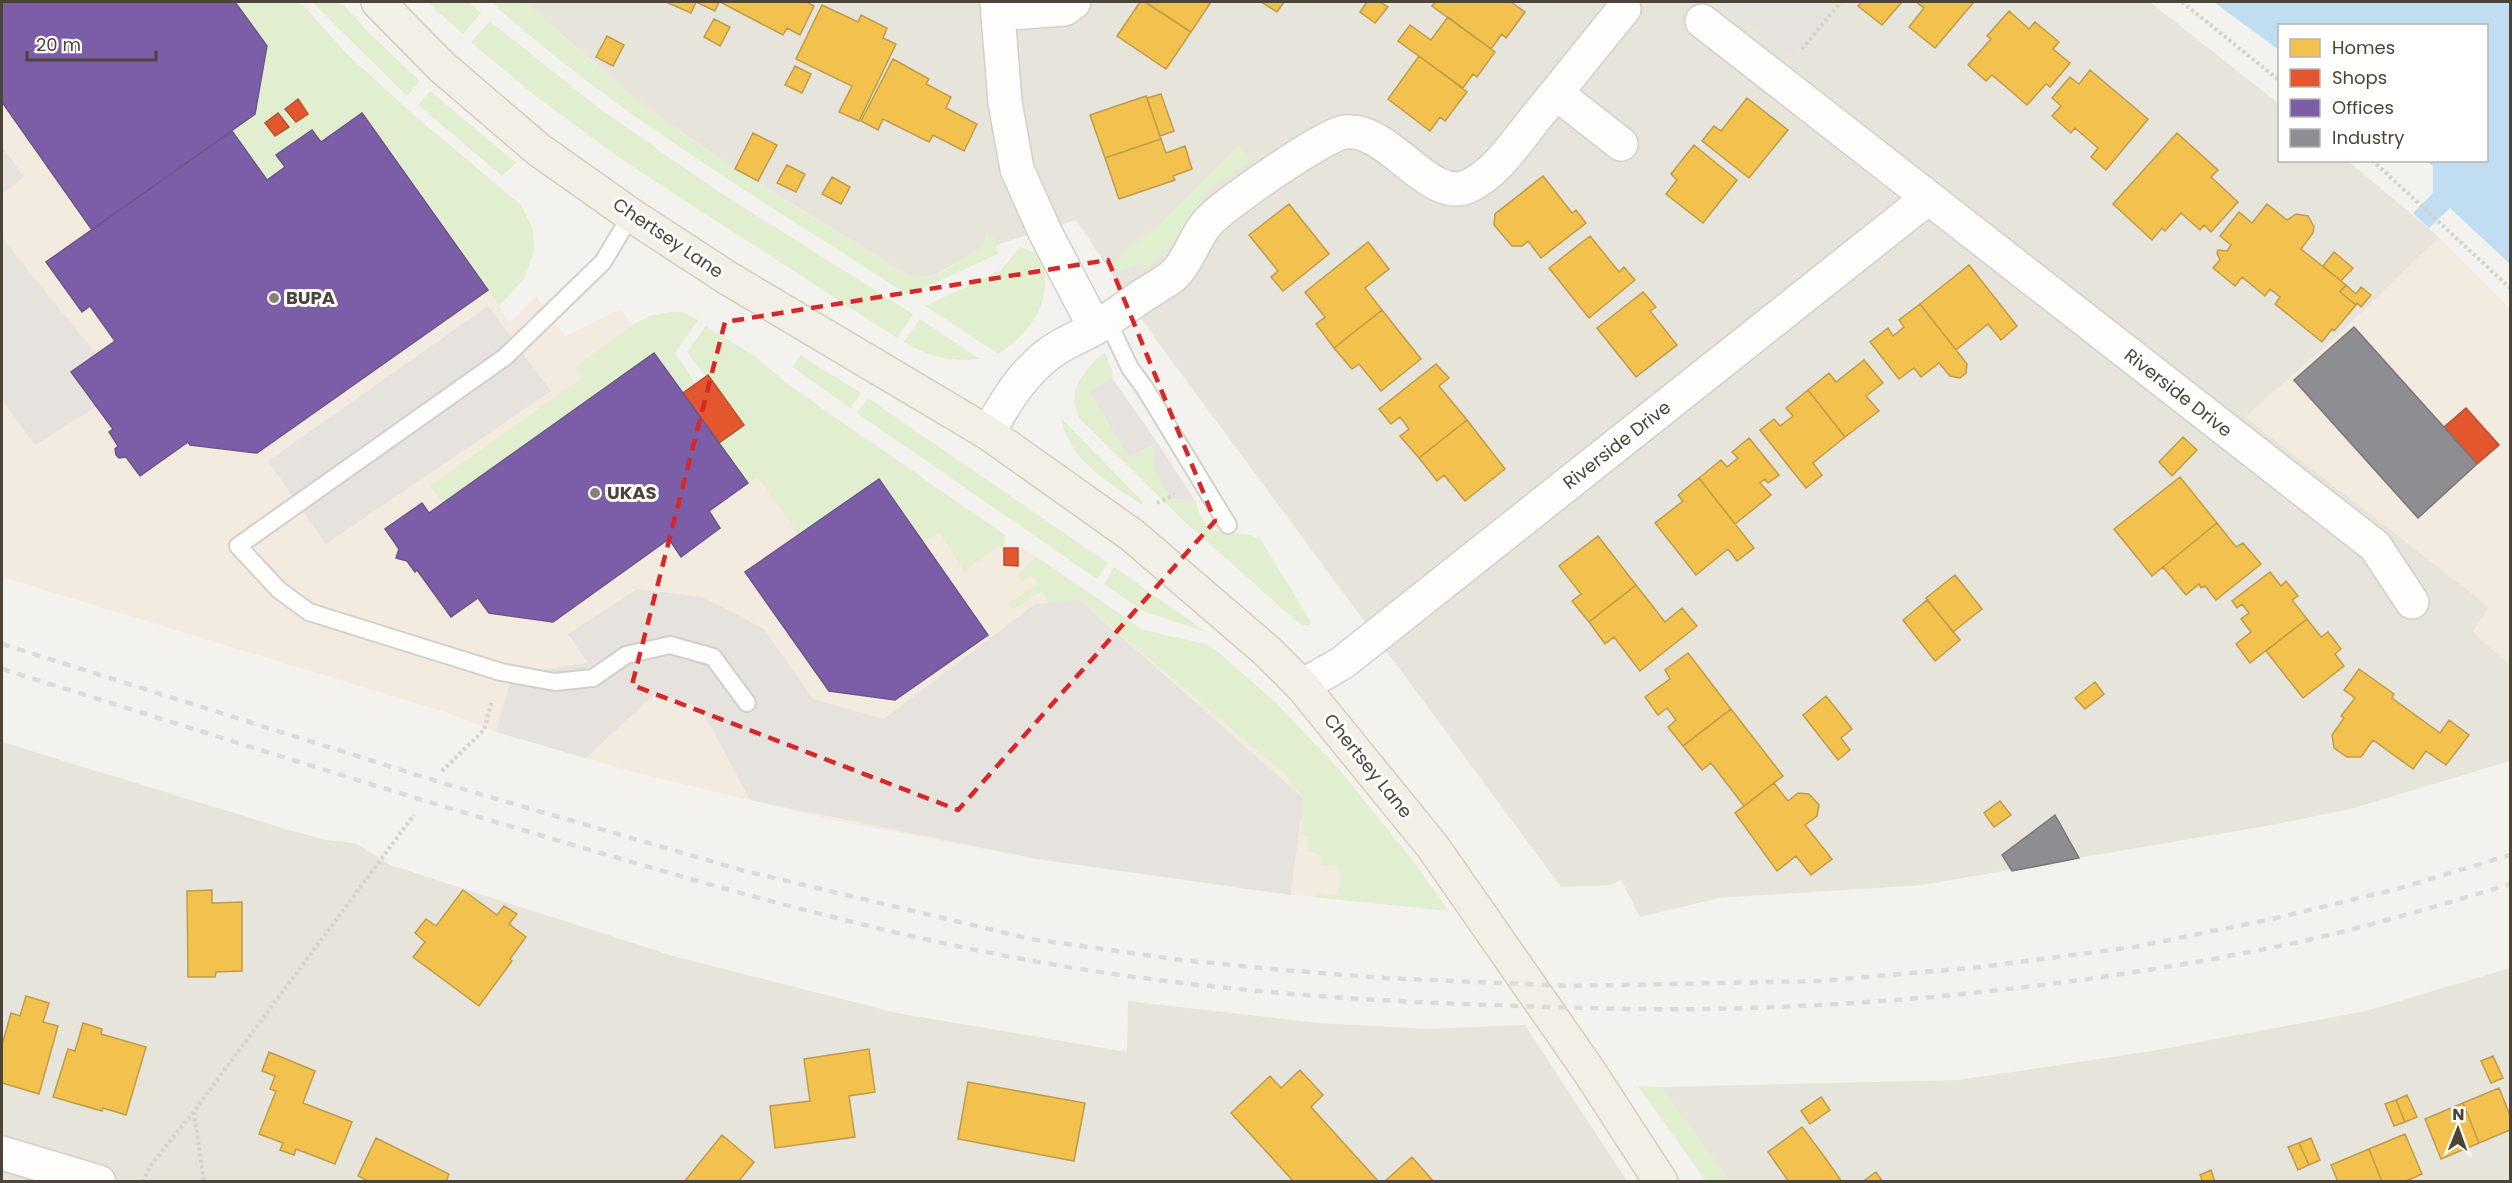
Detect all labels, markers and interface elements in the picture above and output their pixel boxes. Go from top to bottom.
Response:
scale bar [27,24,156,62]
legend [2278,24,2488,162]
text: 20 m [36,32,81,57]
text: Homes [2332,35,2395,60]
text: Shops [2332,65,2387,90]
text: Offices [2332,95,2394,120]
text: Industry [2332,125,2404,150]
street label: Chertsey Lane [608,191,728,284]
place label: BUPA [286,285,335,310]
marker: BUPA [267,291,281,305]
street label: Riverside Drive [2119,343,2237,443]
street label: Riverside Drive [1558,395,1676,495]
place label: UKAS [607,480,657,505]
marker: UKAS [588,486,602,500]
street label: Chertsey Lane [1318,708,1418,823]
north arrow [2428,1099,2488,1159]
text: N [2452,1103,2464,1126]

